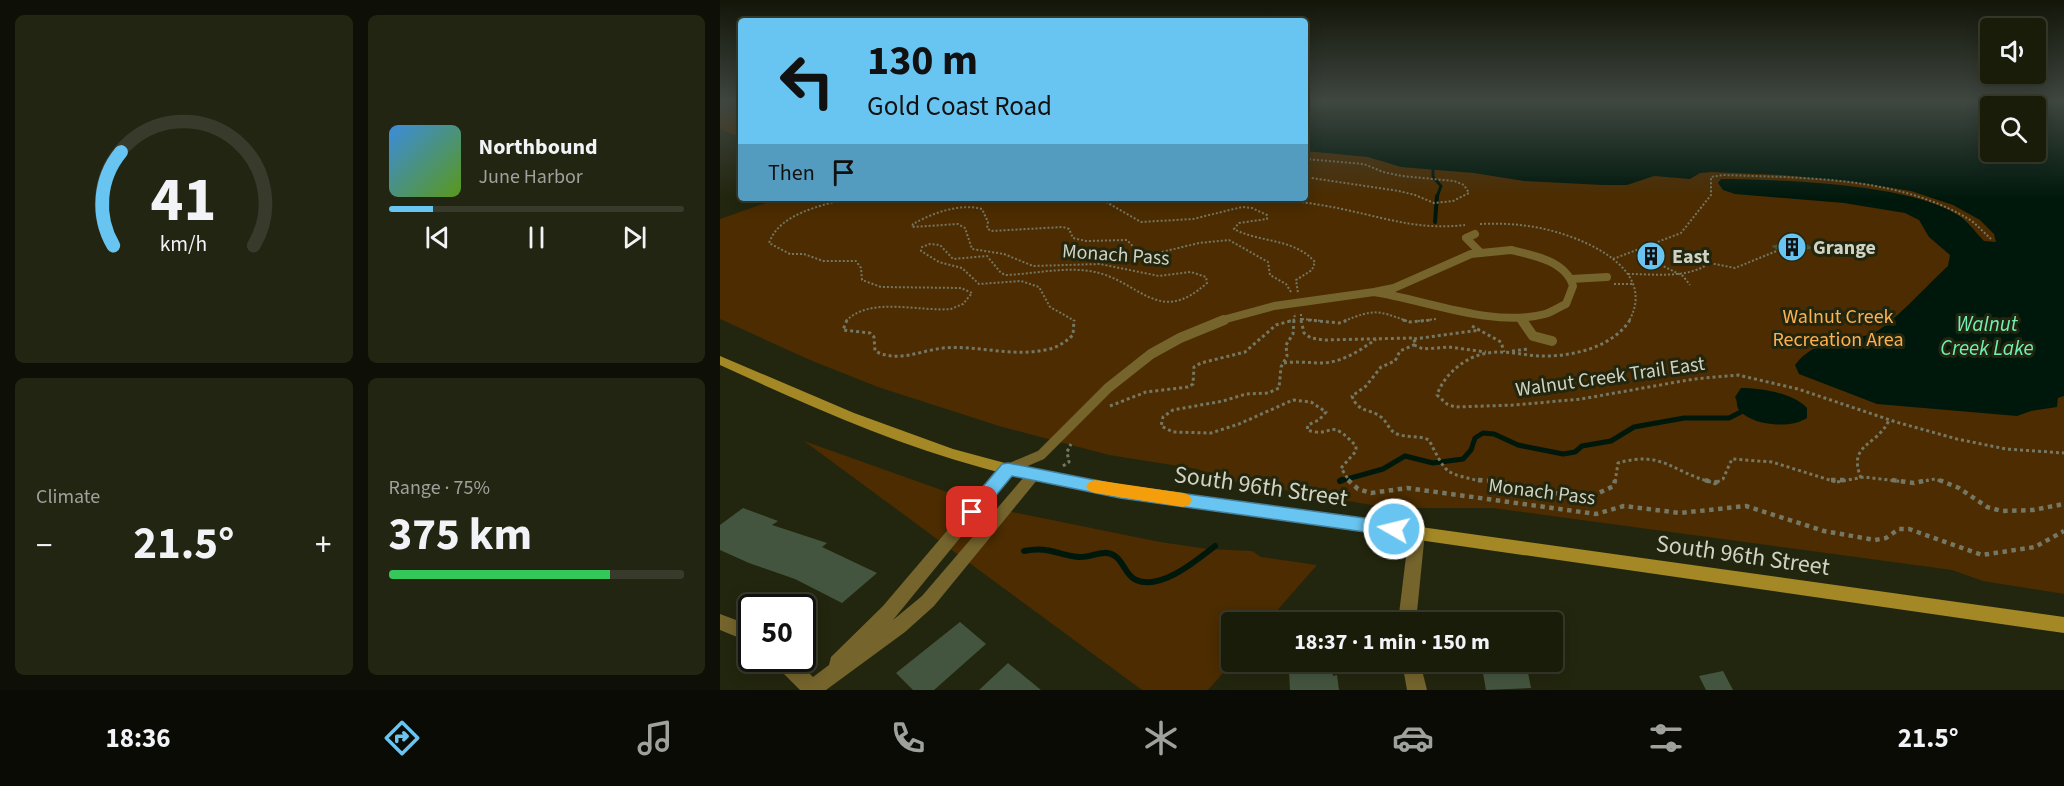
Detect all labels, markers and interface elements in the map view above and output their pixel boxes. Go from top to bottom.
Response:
map controls [1980,18,2046,162]
button: sound [1980,18,2046,84]
text: 130 m [867,31,978,91]
icon: left [768,42,846,120]
text: Gold Coast Road [867,87,1052,126]
button: search [1980,96,2046,162]
text: Northbound [479,131,598,163]
text: 41 [151,156,217,245]
icon: arrive [827,156,860,189]
text: Then [768,157,815,189]
text: June Harbor [479,163,583,191]
icon: previous [421,221,454,254]
icon: pause [520,221,553,254]
icon: next [618,221,651,254]
text: km/h [160,230,208,261]
building icon: Grange [1776,231,1808,263]
place label: Grange [1813,234,1876,262]
street label: Monach Pass [1061,237,1171,273]
building icon: East [1635,240,1667,272]
place label: East [1672,243,1710,271]
park label: Walnut Creek Recreation Area [1772,303,1904,354]
water label: Walnut Creek Lake [1940,309,2034,363]
street label: Walnut Creek Trail East [1514,350,1707,404]
street label: South 96th Street [1172,457,1350,516]
street label: Monach Pass [1487,472,1597,512]
text: Range · 75% [389,474,490,502]
text: Climate [36,483,100,511]
pin [946,486,997,537]
icon: arrive [955,495,988,528]
position arrow [1362,497,1426,561]
text: 375 km [389,503,532,567]
text: 21.5° [133,512,234,576]
text: − [36,522,52,569]
text: + [315,522,332,569]
street label: South 96th Street [1654,526,1832,585]
speed limit sign: 50 [738,594,816,672]
text: 18:37 · 1 min · 150 m [1294,626,1490,658]
icon: directions [381,717,423,759]
icon: music [634,717,676,759]
icon: phone [887,717,929,759]
icon: climate [1140,717,1182,759]
icon: car [1392,717,1434,759]
icon: filters [1645,717,1687,759]
text: 18:36 [105,719,171,758]
text: 21.5° [1898,719,1959,758]

